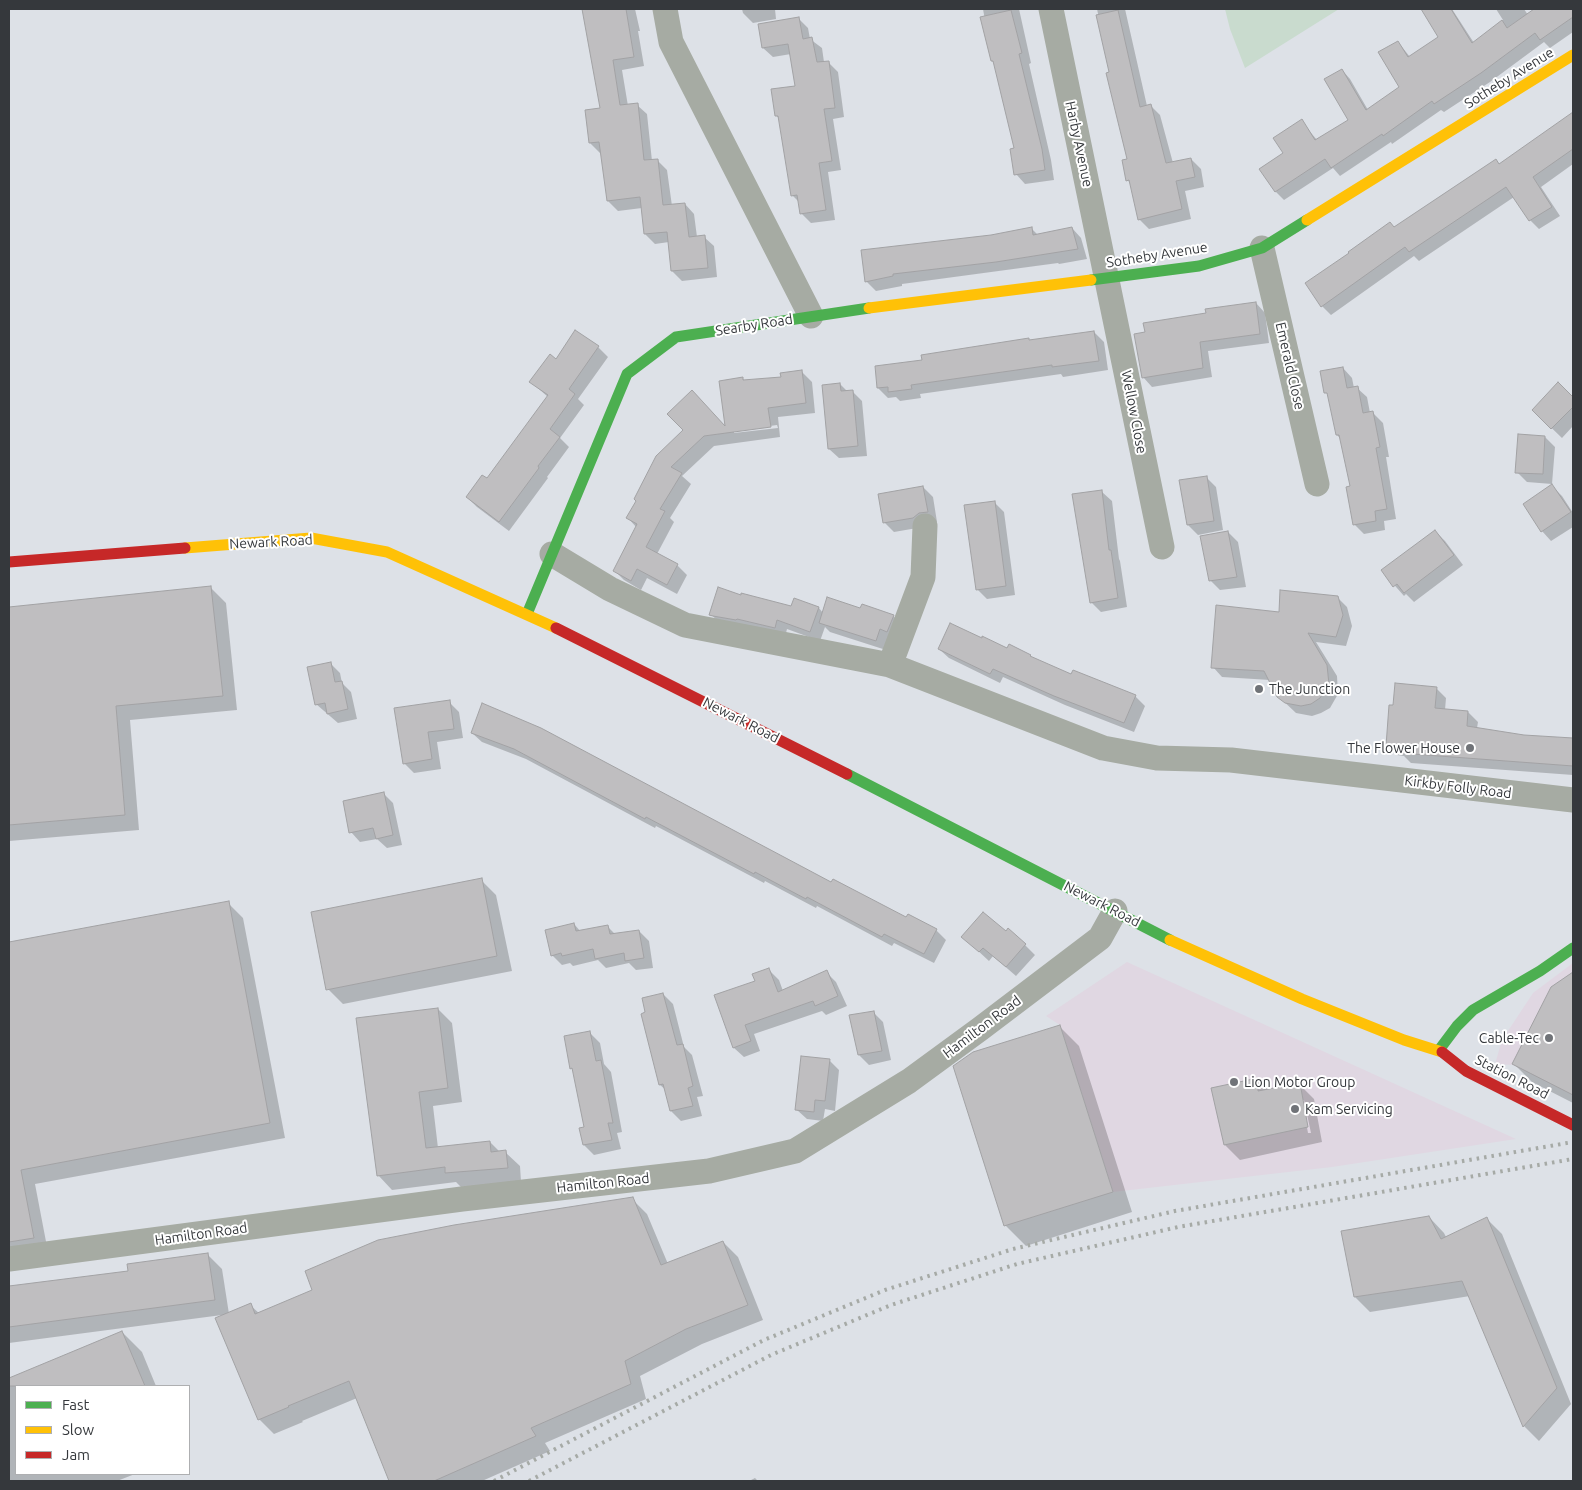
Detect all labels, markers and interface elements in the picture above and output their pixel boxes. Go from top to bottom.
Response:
street label: Sotheby Avenue [1461,44,1557,112]
street label: Harby Avenue [1062,99,1096,189]
street label: Sotheby Avenue [1105,239,1209,271]
street label: Searby Road [714,311,794,339]
street label: Emerald Close [1272,321,1308,411]
street label: Wellow Close [1118,369,1150,455]
street label: Newark Road [229,531,313,553]
place label: The Junction [1269,681,1350,697]
marker: The Junction [1253,683,1265,695]
street label: Newark Road [700,694,782,746]
place label: The Flower House [1347,740,1460,756]
marker: The Flower House [1464,742,1476,754]
street label: Kirkby Folly Road [1403,772,1513,802]
street label: Newark Road [1061,878,1143,930]
street label: Hamilton Road [940,992,1024,1062]
place label: Cable-Tec [1479,1030,1539,1046]
marker: Cable-Tec [1543,1032,1555,1044]
street label: Station Road [1472,1051,1552,1103]
place label: Lion Motor Group [1244,1074,1355,1090]
marker: Lion Motor Group [1228,1076,1240,1088]
place label: Kam Servicing [1305,1101,1393,1117]
marker: Kam Servicing [1289,1103,1301,1115]
street label: Hamilton Road [556,1170,650,1196]
street label: Hamilton Road [154,1219,248,1249]
legend [15,1385,190,1475]
text: Fast [62,1396,89,1413]
text: Slow [62,1421,94,1438]
text: Jam [62,1446,90,1463]

